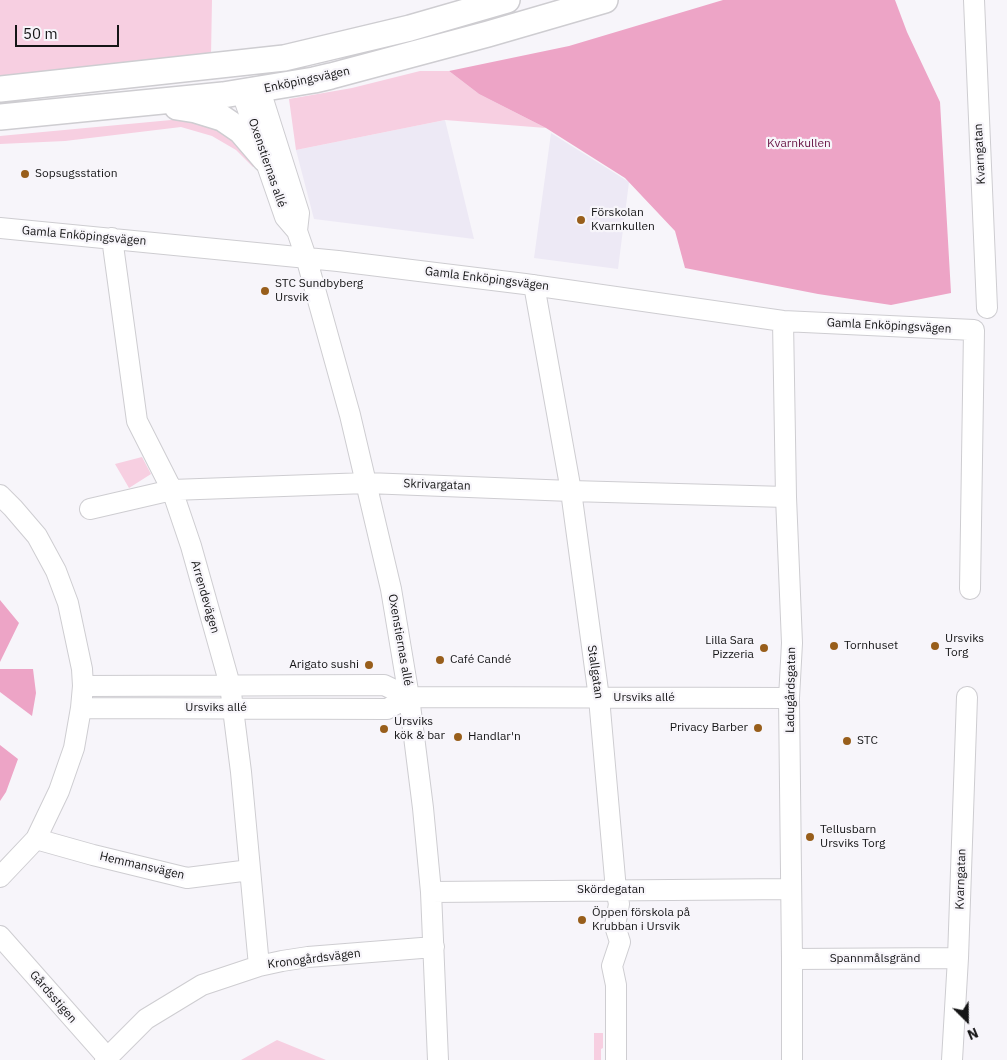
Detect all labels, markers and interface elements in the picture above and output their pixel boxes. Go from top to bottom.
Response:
scale bar [18,15,121,47]
text: 50 m [23,24,58,43]
street label: Enköpingsvägen [263,64,351,96]
street label: Oxenstiernas allé [245,117,289,209]
street label: Kvarngatan [971,123,989,185]
park label: Kvarnkullen [767,137,831,151]
place label: Sopsugsstation [35,167,118,181]
marker: Sopsugsstation [19,168,31,180]
place label: Förskolan Kvarnkullen [591,206,655,234]
marker: Förskolan Kvarnkullen [575,214,587,226]
street label: Gamla Enköpingsvägen [21,223,147,249]
street label: Gamla Enköpingsvägen [424,264,550,294]
place label: STC Sundbyberg Ursvik [275,277,363,305]
marker: STC Sundbyberg Ursvik [259,285,271,297]
street label: Gamla Enköpingsvägen [826,316,952,336]
street label: Skrivargatan [403,477,471,493]
street label: Arrendevägen [188,559,222,635]
street label: Oxenstiernas allé [385,593,415,687]
place label: Ursviks Torg [945,632,984,660]
place label: Lilla Sara Pizzeria [705,634,754,662]
place label: Tornhuset [844,639,898,653]
marker: Tornhuset [828,640,840,652]
marker: Ursviks Torg [929,640,941,652]
marker: Lilla Sara Pizzeria [758,642,770,654]
street label: Stallgatan [584,644,606,700]
street label: Ladugårdsgatan [783,647,799,733]
place label: Café Candé [450,653,511,667]
marker: Café Candé [434,654,446,666]
place label: Arigato sushi [289,658,359,672]
marker: Arigato sushi [363,659,375,671]
street label: Ursviks allé [613,691,675,705]
street label: Ursviks allé [185,701,247,715]
place label: Ursviks kök & bar [394,715,445,743]
place label: Privacy Barber [670,721,748,735]
marker: Privacy Barber [752,722,764,734]
marker: Ursviks kök & bar [378,723,390,735]
place label: Handlar'n [468,730,521,744]
marker: Handlar'n [452,731,464,743]
place label: STC [857,734,878,748]
marker: STC [841,735,853,747]
place label: Tellusbarn Ursviks Torg [820,823,885,851]
marker: Tellusbarn Ursviks Torg [804,831,816,843]
street label: Kvarngatan [953,848,969,910]
street label: Hemmansvägen [98,849,186,883]
street label: Skördegatan [577,883,645,897]
place label: Öppen förskola på Krubban i Ursvik [592,906,690,934]
marker: Öppen förskola på Krubban i Ursvik [576,914,588,926]
street label: Kronogårdsvägen [267,946,361,972]
street label: Spannmålsgränd [830,952,920,966]
street label: Gårdsstigen [26,968,80,1026]
north arrow [942,995,992,1045]
text: N [965,1024,981,1044]

